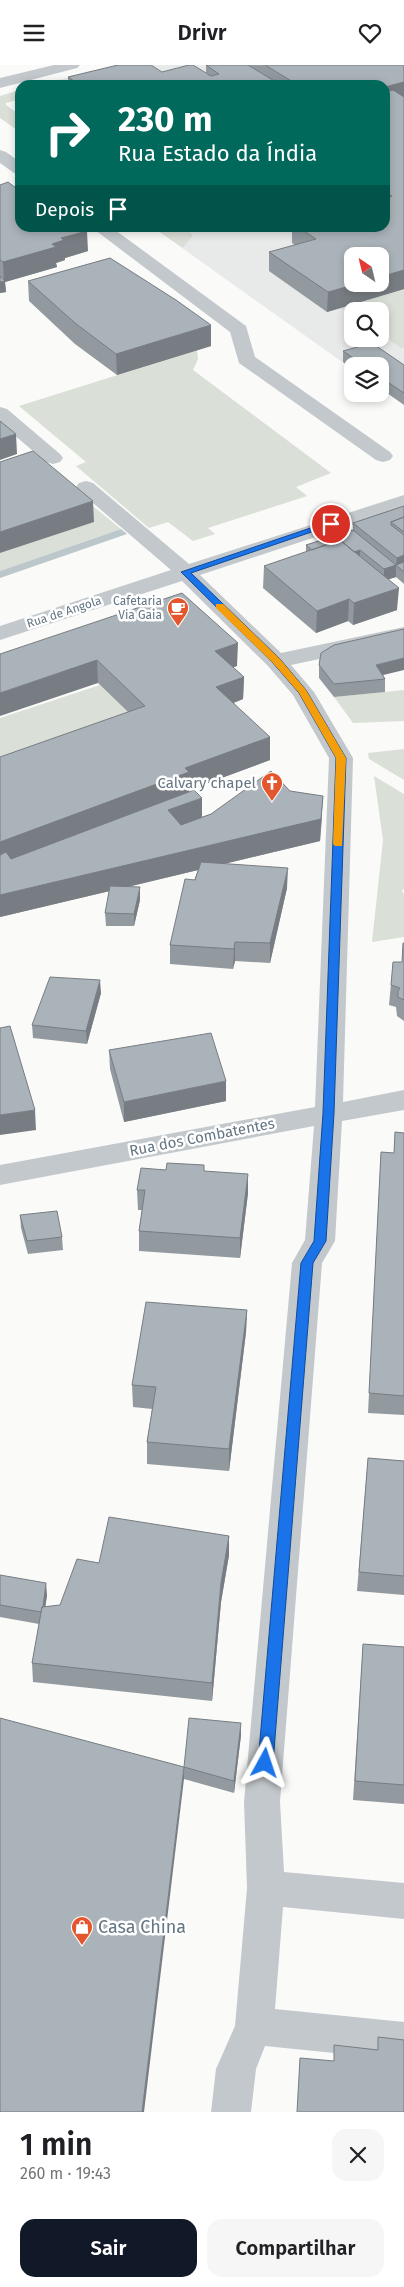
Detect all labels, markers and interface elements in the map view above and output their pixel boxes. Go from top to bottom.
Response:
icon: menu [20,19,48,47]
text: Drivr [177,19,227,46]
icon: heart [356,19,384,47]
text: 230 m [118,98,212,140]
icon: right [35,100,100,165]
text: Rua Estado da Índia [118,140,317,167]
icon: arrive [104,195,132,223]
text: Depois [35,198,94,221]
north arrow [344,247,389,293]
map controls [344,247,389,402]
button: search [344,302,389,347]
button: layers [344,357,389,402]
pin [310,503,352,545]
icon: arrive [317,510,345,538]
street label: Rua de Angola [25,593,103,631]
place label: Cafetaria Via Gaia [113,594,162,622]
cafe icon: Cafetaria Via Gaia [166,596,190,627]
church icon: Calvary chapel [260,771,284,802]
place label: Calvary chapel [157,774,257,792]
street label: Rua dos Combatentes [128,1114,276,1160]
position arrow [238,1736,290,1788]
shop icon: Casa China [70,1915,94,1946]
place label: Casa China [98,1916,186,1938]
text: 1 min [20,2127,92,2163]
button: close [332,2129,384,2181]
text: 260 m · 19:43 [20,2164,111,2183]
button: Sair [20,2219,197,2277]
button: Compartilhar [207,2219,384,2277]

